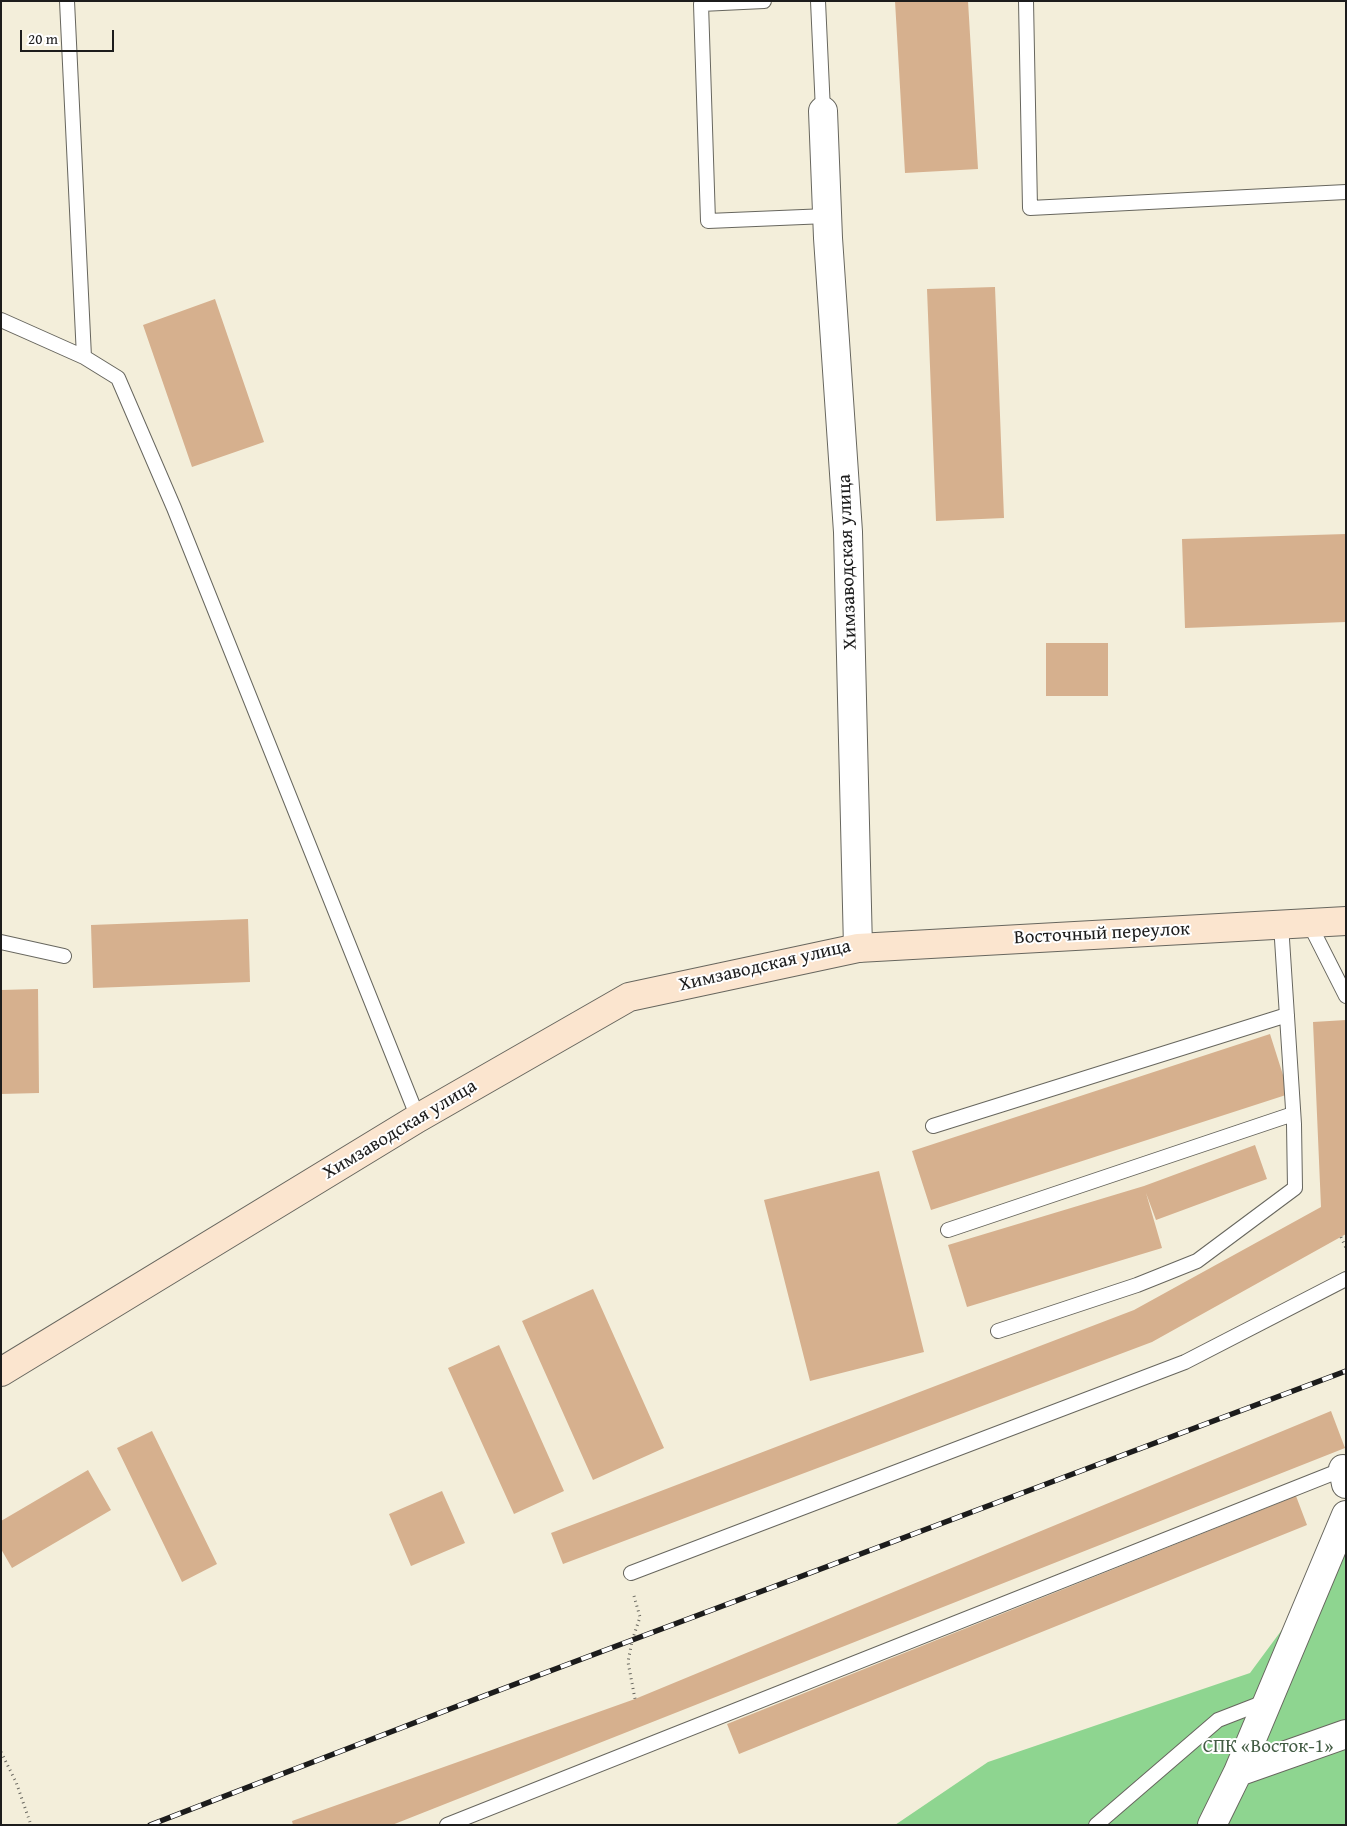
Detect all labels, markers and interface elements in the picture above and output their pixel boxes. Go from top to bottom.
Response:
scale bar [22,20,116,52]
text: 20 m [28,28,58,49]
street label: Химзаводская улица [834,474,862,650]
street label: Восточный переулок [1013,918,1191,950]
street label: Химзаводская улица [677,935,853,997]
street label: Химзаводская улица [319,1075,481,1185]
park label: СПК «Восток-1» [1203,1736,1333,1758]

